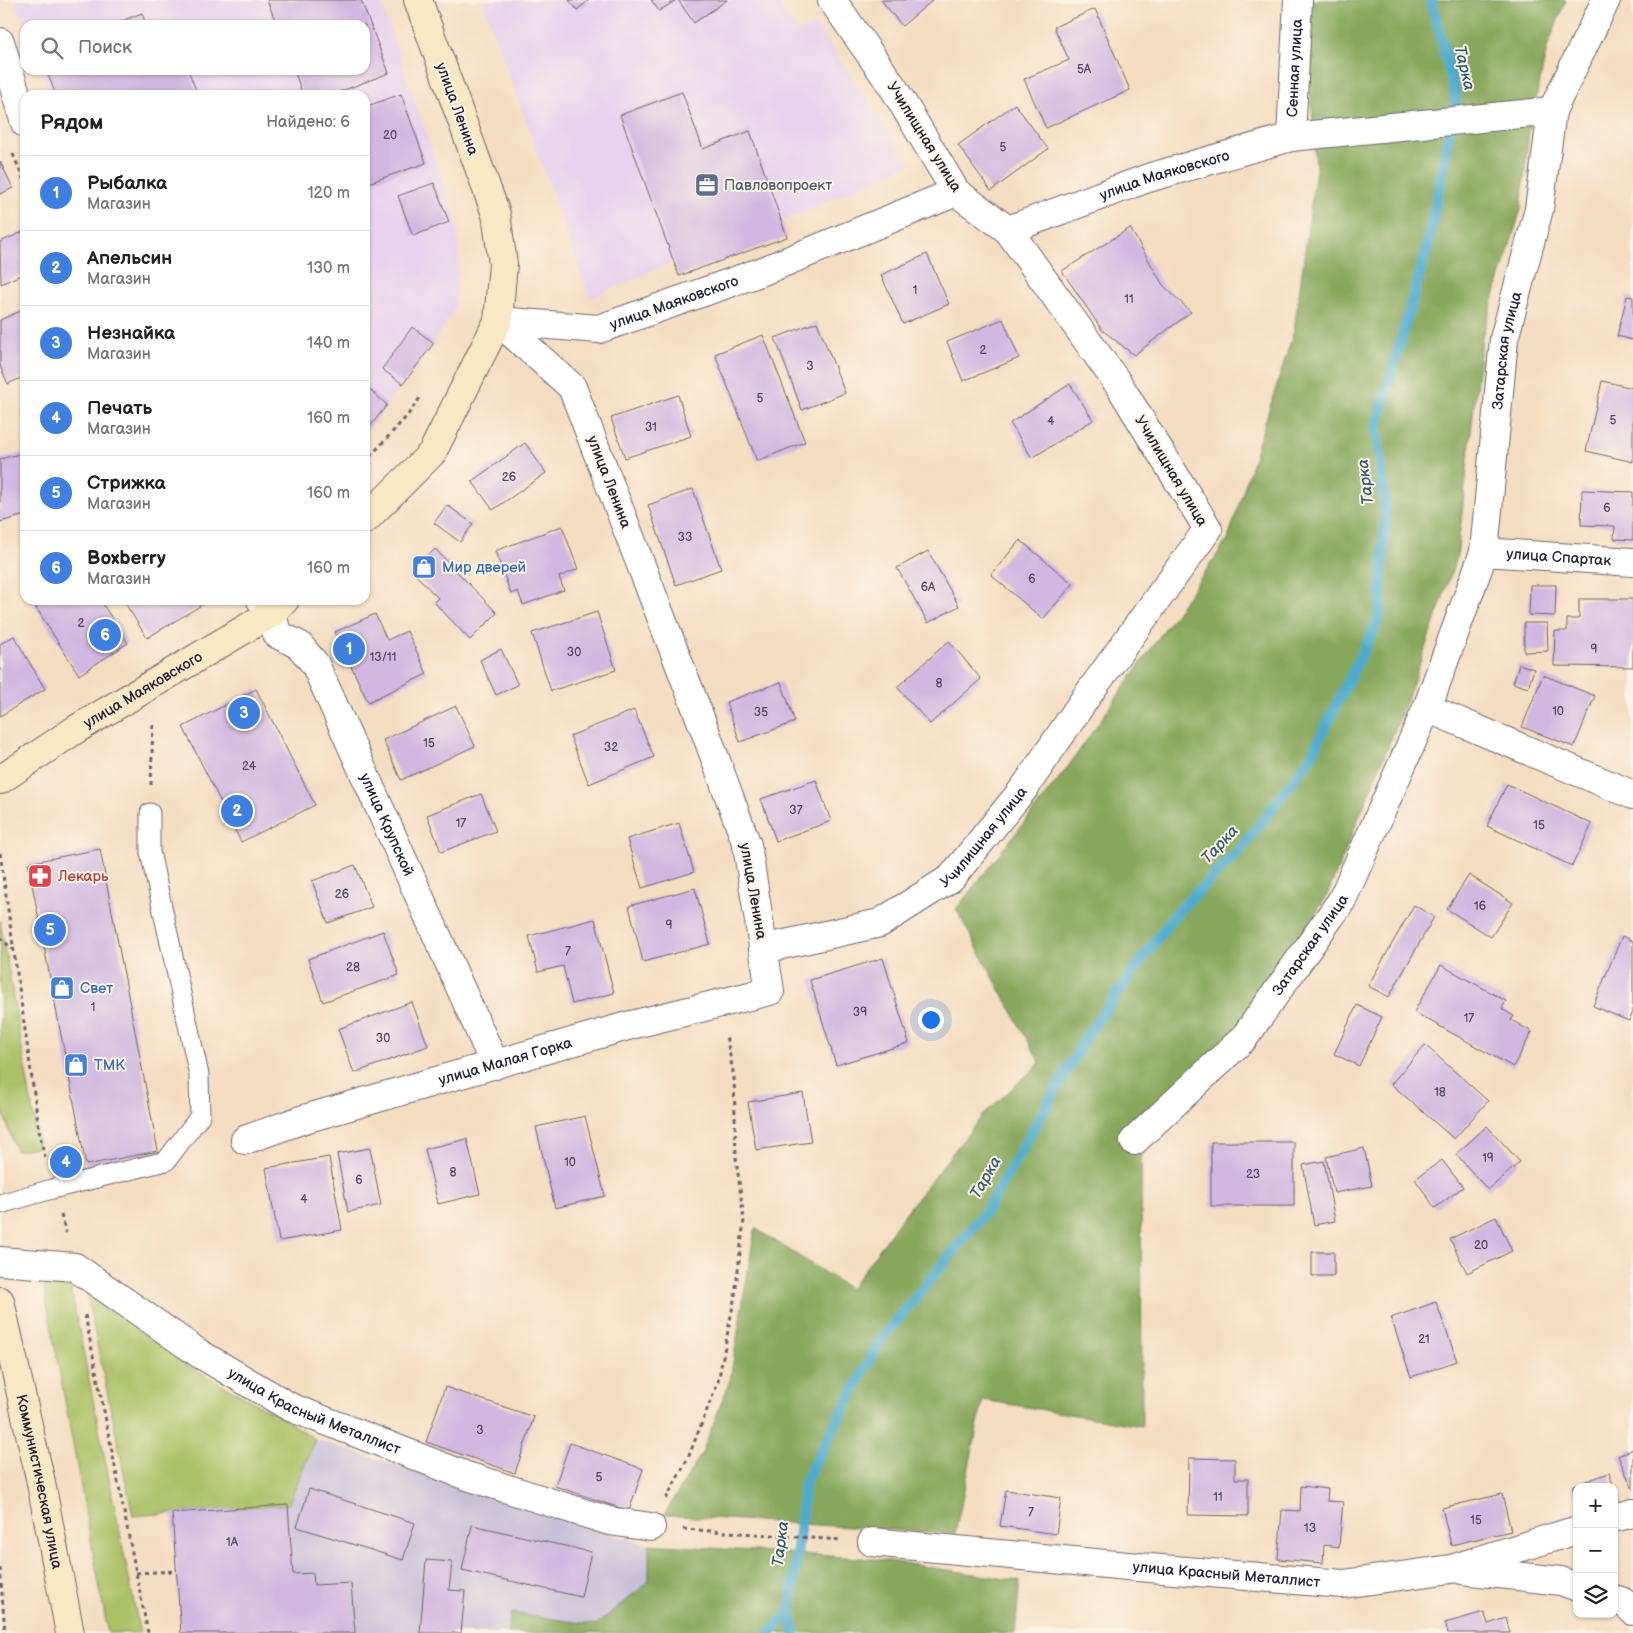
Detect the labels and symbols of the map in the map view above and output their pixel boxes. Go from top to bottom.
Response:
street label: Сенная улица [1283,18,1307,118]
water label: Тарка [1450,44,1478,92]
street label: улица Ленина [431,60,483,158]
house number: 5А [1077,62,1092,77]
street label: Училищная улица [882,78,966,196]
house number: 20 [383,128,397,143]
house number: 5 [1000,140,1007,155]
street label: улица Маяковского [1097,146,1232,205]
office icon: Павловопроект [694,172,720,198]
place label: Павловопроект [724,176,832,195]
street label: улица Маяковского [607,271,741,334]
house number: 1 [913,283,917,298]
street label: Затарская улица [1488,289,1526,410]
house number: 11 [1124,292,1134,307]
house number: 2 [979,343,987,358]
house number: 3 [806,359,814,374]
house number: 5 [757,391,764,406]
street label: Училищная улица [1130,412,1212,530]
house number: 5 [1610,413,1617,428]
house number: 4 [1047,414,1055,429]
house number: 31 [645,420,657,435]
street label: улица Ленина [583,433,635,531]
water label: Тарка [1354,458,1378,506]
house number: 26 [502,470,516,485]
house number: 6 [1603,501,1611,516]
house number: 33 [678,530,692,545]
street label: улица Спартак [1506,544,1612,570]
shop icon: Мир дверей [411,554,437,580]
place label: Мир дверей [442,558,526,577]
house number: 6 [1028,572,1036,587]
house number: 6А [921,580,936,595]
house number: 2 [77,616,85,631]
pin: 6 [89,616,121,654]
pin: 1 [333,630,365,668]
house number: 9 [1591,642,1598,657]
house number: 30 [567,645,581,660]
street label: улица Маяковского [80,647,206,732]
house number: 13/11 [370,650,396,665]
house number: 8 [936,676,943,691]
pin: 3 [228,694,260,732]
house number: 10 [1552,704,1564,719]
house number: 35 [754,705,768,720]
house number: 15 [423,736,435,751]
house number: 32 [604,740,618,755]
house number: 24 [242,759,257,774]
street label: улица Крупской [356,770,418,879]
street label: Училищная улица [936,782,1031,892]
pin: 2 [221,792,253,830]
house number: 37 [789,803,803,818]
house number: 17 [456,816,466,831]
house number: 15 [1533,818,1545,833]
water label: Тарка [1197,822,1243,868]
street label: улица Ленина [735,841,771,941]
pharmacy icon: Лекарь [27,863,53,889]
place label: Лекарь [57,867,109,886]
house number: 26 [335,887,349,902]
street label: Затарская улица [1268,892,1353,999]
house number: 16 [1474,899,1486,914]
pin: 5 [34,911,66,949]
house number: 9 [666,918,673,933]
house number: 7 [565,944,571,959]
house number: 28 [346,960,360,975]
shop icon: Свет [49,975,75,1001]
place label: Свет [80,979,113,998]
house number: 1 [91,1000,95,1015]
house number: 39 [853,1005,867,1020]
your location [918,1007,944,1033]
house number: 17 [1464,1011,1474,1026]
house number: 30 [376,1031,390,1046]
street label: улица Малая Горка [436,1033,574,1089]
shop icon: ТМК [63,1052,89,1078]
place label: ТМК [94,1056,125,1075]
house number: 18 [1434,1085,1446,1100]
pin: 4 [50,1143,82,1181]
house number: 19 [1482,1151,1494,1166]
water label: Тарка [966,1153,1006,1203]
house number: 10 [564,1155,576,1170]
house number: 8 [450,1165,457,1180]
house number: 23 [1246,1167,1260,1182]
house number: 6 [355,1173,363,1188]
house number: 4 [300,1192,308,1207]
house number: 20 [1474,1238,1488,1253]
house number: 21 [1418,1332,1430,1347]
street label: улица Красный Металлист [225,1363,403,1459]
street label: Коммунистическая улица [12,1393,67,1571]
house number: 3 [476,1423,484,1438]
house number: 5 [596,1470,603,1485]
house number: 11 [1213,1490,1223,1505]
house number: 7 [1028,1505,1034,1520]
house number: 15 [1470,1513,1482,1528]
water label: Тарка [769,1520,793,1568]
house number: 13 [1304,1521,1316,1536]
house number: 1А [226,1535,239,1550]
street label: улица Красный Металлист [1132,1557,1321,1592]

